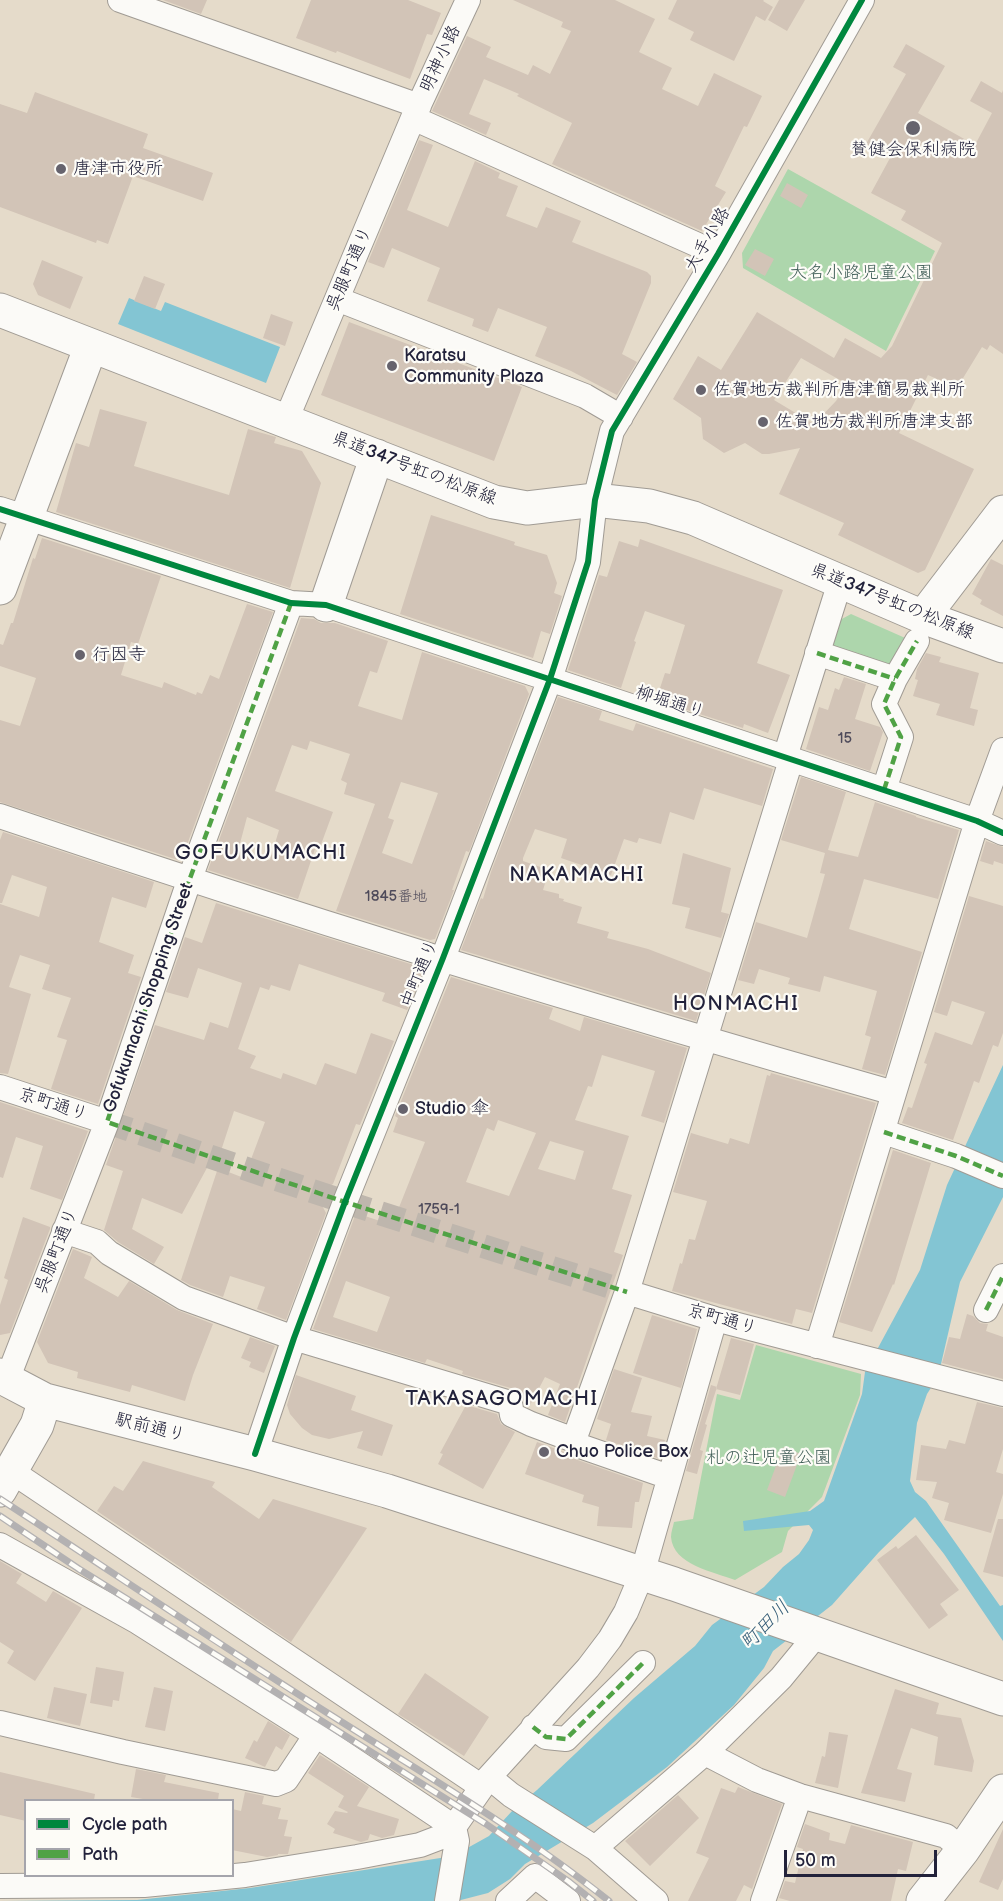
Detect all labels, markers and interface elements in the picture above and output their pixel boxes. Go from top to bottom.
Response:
street label: 明神小路 [416,22,466,96]
marker: 賛健会保利病院 [904,119,922,137]
place label: 賛健会保利病院 [850,139,976,161]
place label: 唐津市役所 [73,158,163,180]
marker: 唐津市役所 [54,162,68,176]
street label: 大手小路 [681,203,735,277]
street label: 呉服町通り [322,223,378,315]
park label: 大名小路児童公園 [789,262,933,284]
place label: Karatsu Community Plaza [404,345,544,388]
marker: Karatsu Community Plaza [385,359,399,373]
place label: 佐賀地方裁判所唐津簡易裁判所 [713,379,965,401]
marker: 佐賀地方裁判所唐津簡易裁判所 [694,383,708,397]
place label: 佐賀地方裁判所唐津支部 [775,411,973,433]
marker: 佐賀地方裁判所唐津支部 [756,415,770,429]
street label: 県道347号虹の松原線 [328,428,500,510]
street label: 県道347号虹の松原線 [807,559,977,645]
place label: 行因寺 [92,644,146,666]
marker: 行因寺 [73,648,87,662]
street label: 柳堀通り [632,682,708,724]
house number: 15 [838,730,852,748]
district label: GOFUKUMACHI [175,841,347,867]
district label: NAKAMACHI [509,863,645,889]
street label: Gofukumachi Shopping Street [99,880,199,1116]
house number: 1845番地 [365,888,427,906]
street label: 中町通り [397,937,443,1011]
district label: HONMACHI [673,992,799,1018]
street label: 京町通り [15,1084,91,1126]
place label: Studio 傘 [415,1098,489,1120]
marker: Studio 傘 [396,1102,410,1116]
house number: 1759-1 [418,1201,460,1219]
street label: 呉服町通り [31,1205,83,1297]
street label: 京町通り [684,1300,760,1340]
district label: TAKASAGOMACHI [405,1387,599,1413]
street label: 駅前通り [112,1409,188,1447]
place label: Chuo Police Box [556,1441,688,1463]
marker: Chuo Police Box [537,1445,551,1459]
park label: 札の辻児童公園 [706,1447,832,1469]
water label: 町田川 [736,1596,796,1656]
legend [24,1799,234,1877]
text: Cycle path [82,1814,168,1835]
scale bar [787,1838,940,1876]
text: Path [82,1844,118,1865]
text: 50 m [795,1850,836,1871]

